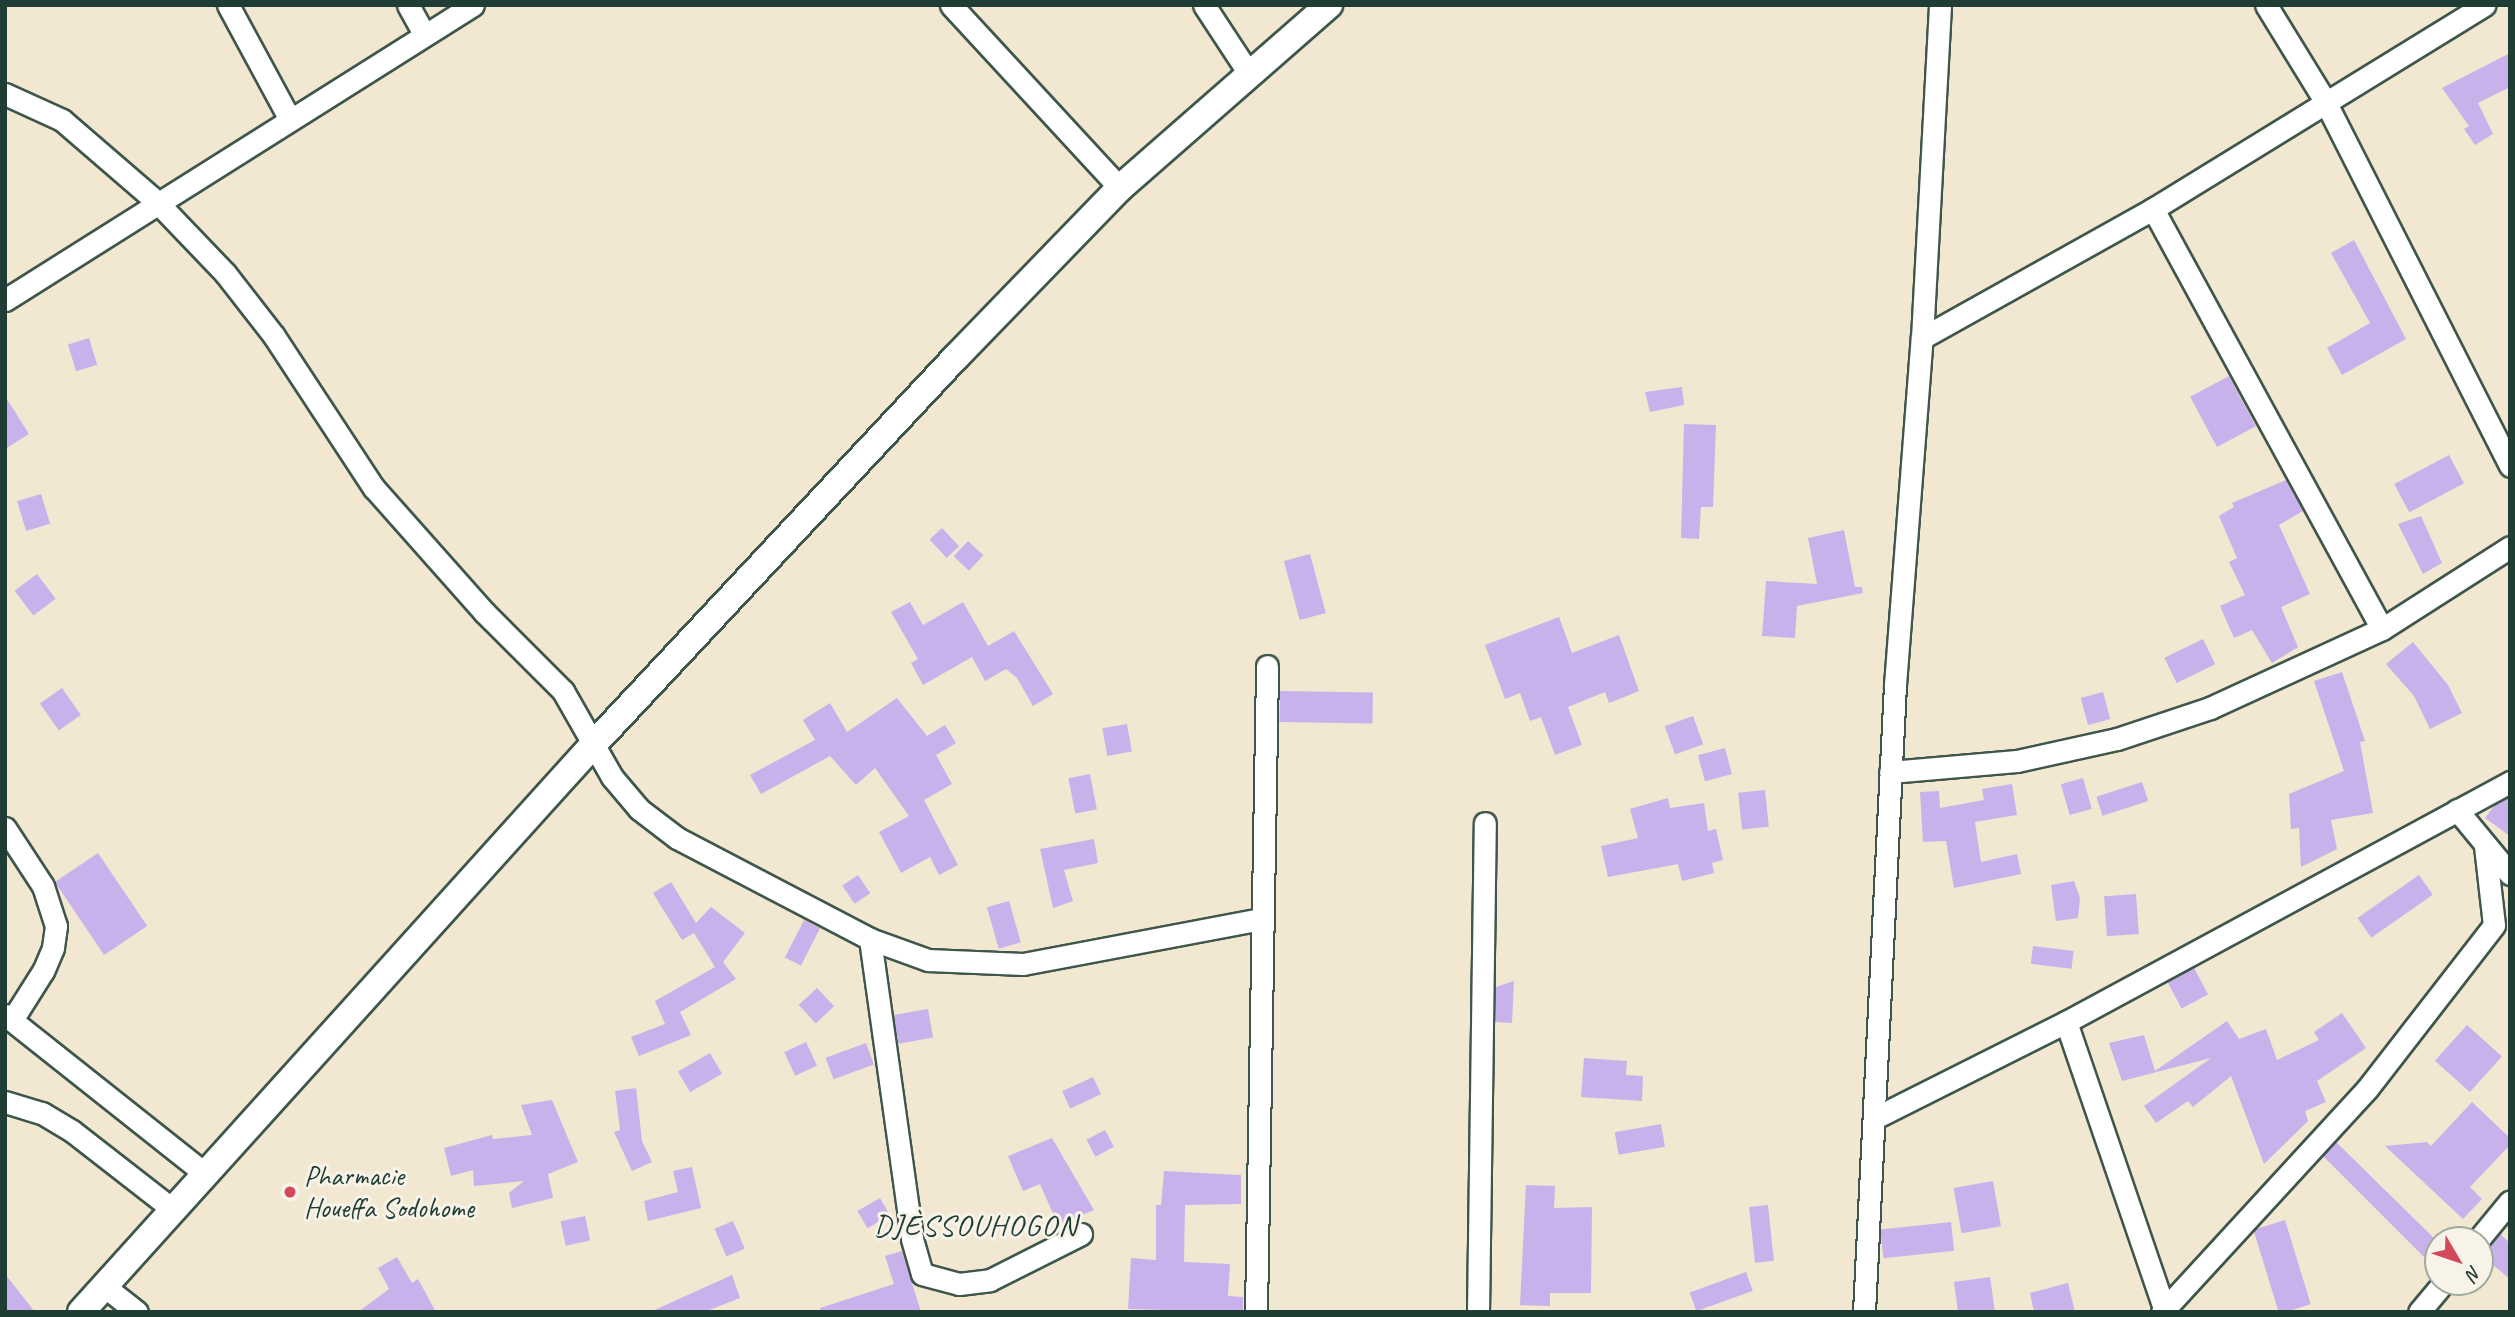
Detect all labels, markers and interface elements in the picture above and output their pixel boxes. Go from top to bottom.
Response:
place label: Pharmacie Houeffa Sodohome [304,1159,474,1225]
marker: Pharmacie Houeffa Sodohome [282,1184,298,1200]
district label: DJÈSSOUHOGON [876,1207,1076,1243]
north arrow [2424,1226,2494,1296]
text: N [2461,1261,2487,1285]

